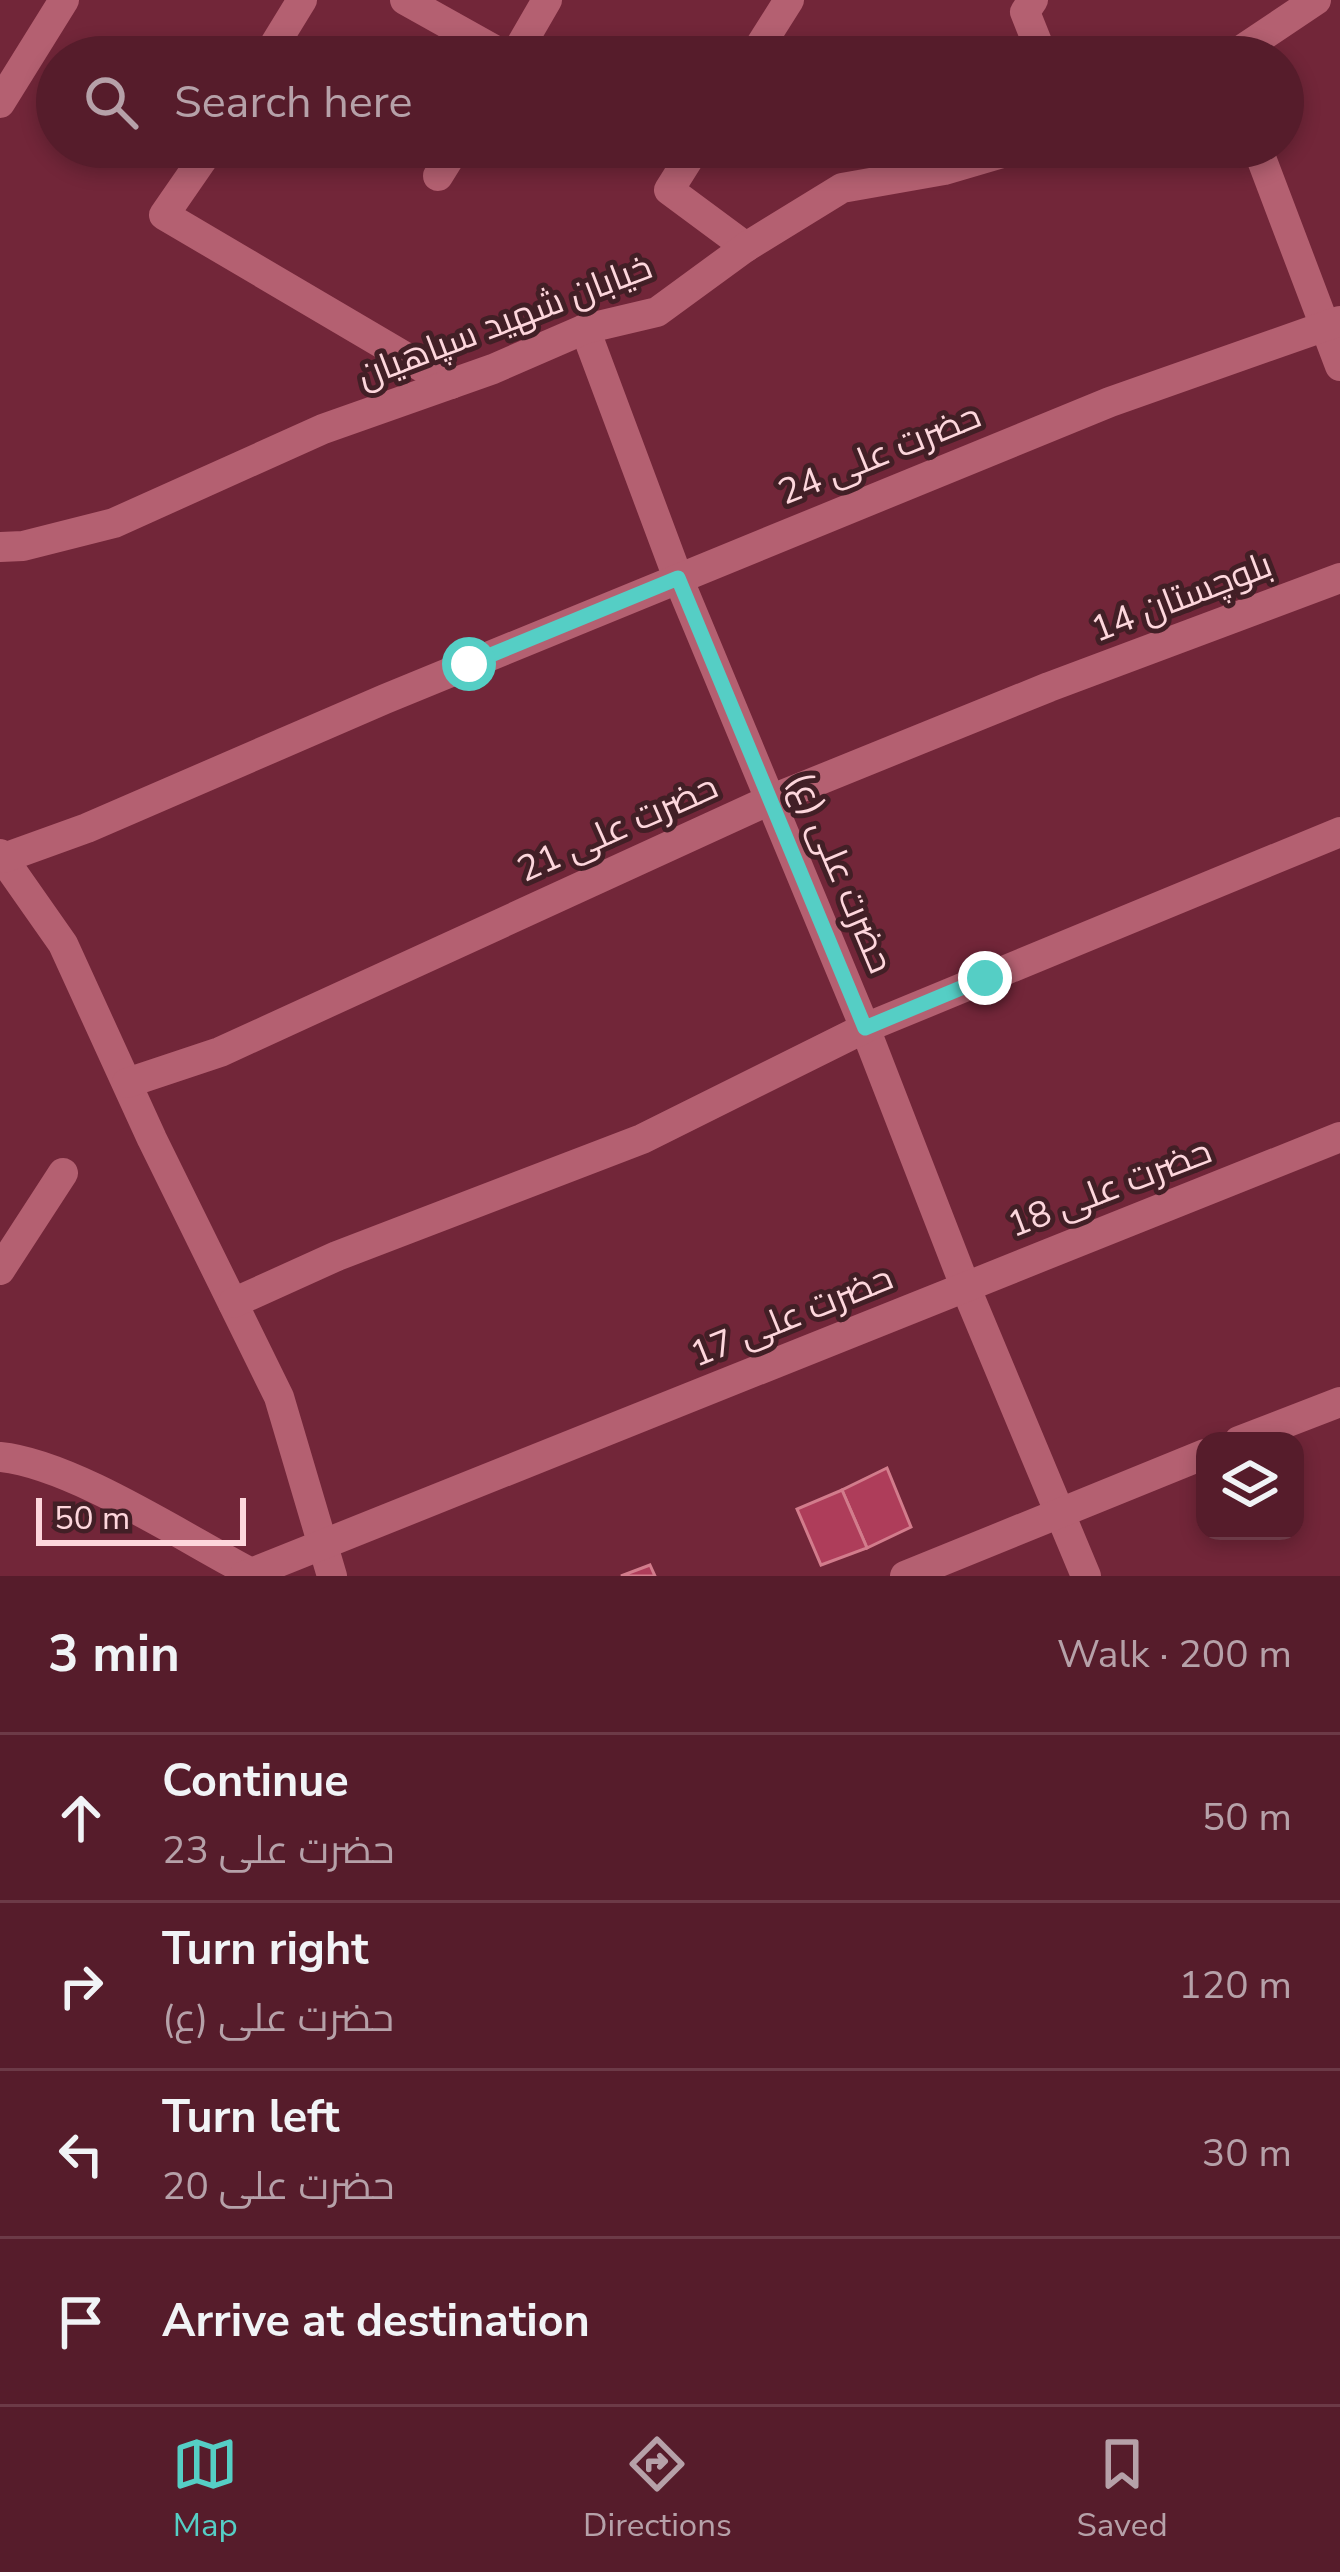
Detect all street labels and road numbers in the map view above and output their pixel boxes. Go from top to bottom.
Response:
street label: خیابان شهید سپاهیان [350,243,659,400]
street label: حضرت علی 24 [771,391,988,517]
street label: بلوچستان 14 [1084,540,1279,654]
street label: حضرت علی 21 [510,762,726,894]
street label: حضرت علی (ع) [776,764,905,981]
street label: حضرت علی 18 [1001,1127,1218,1250]
street label: حضرت علی 17 [683,1253,900,1379]

